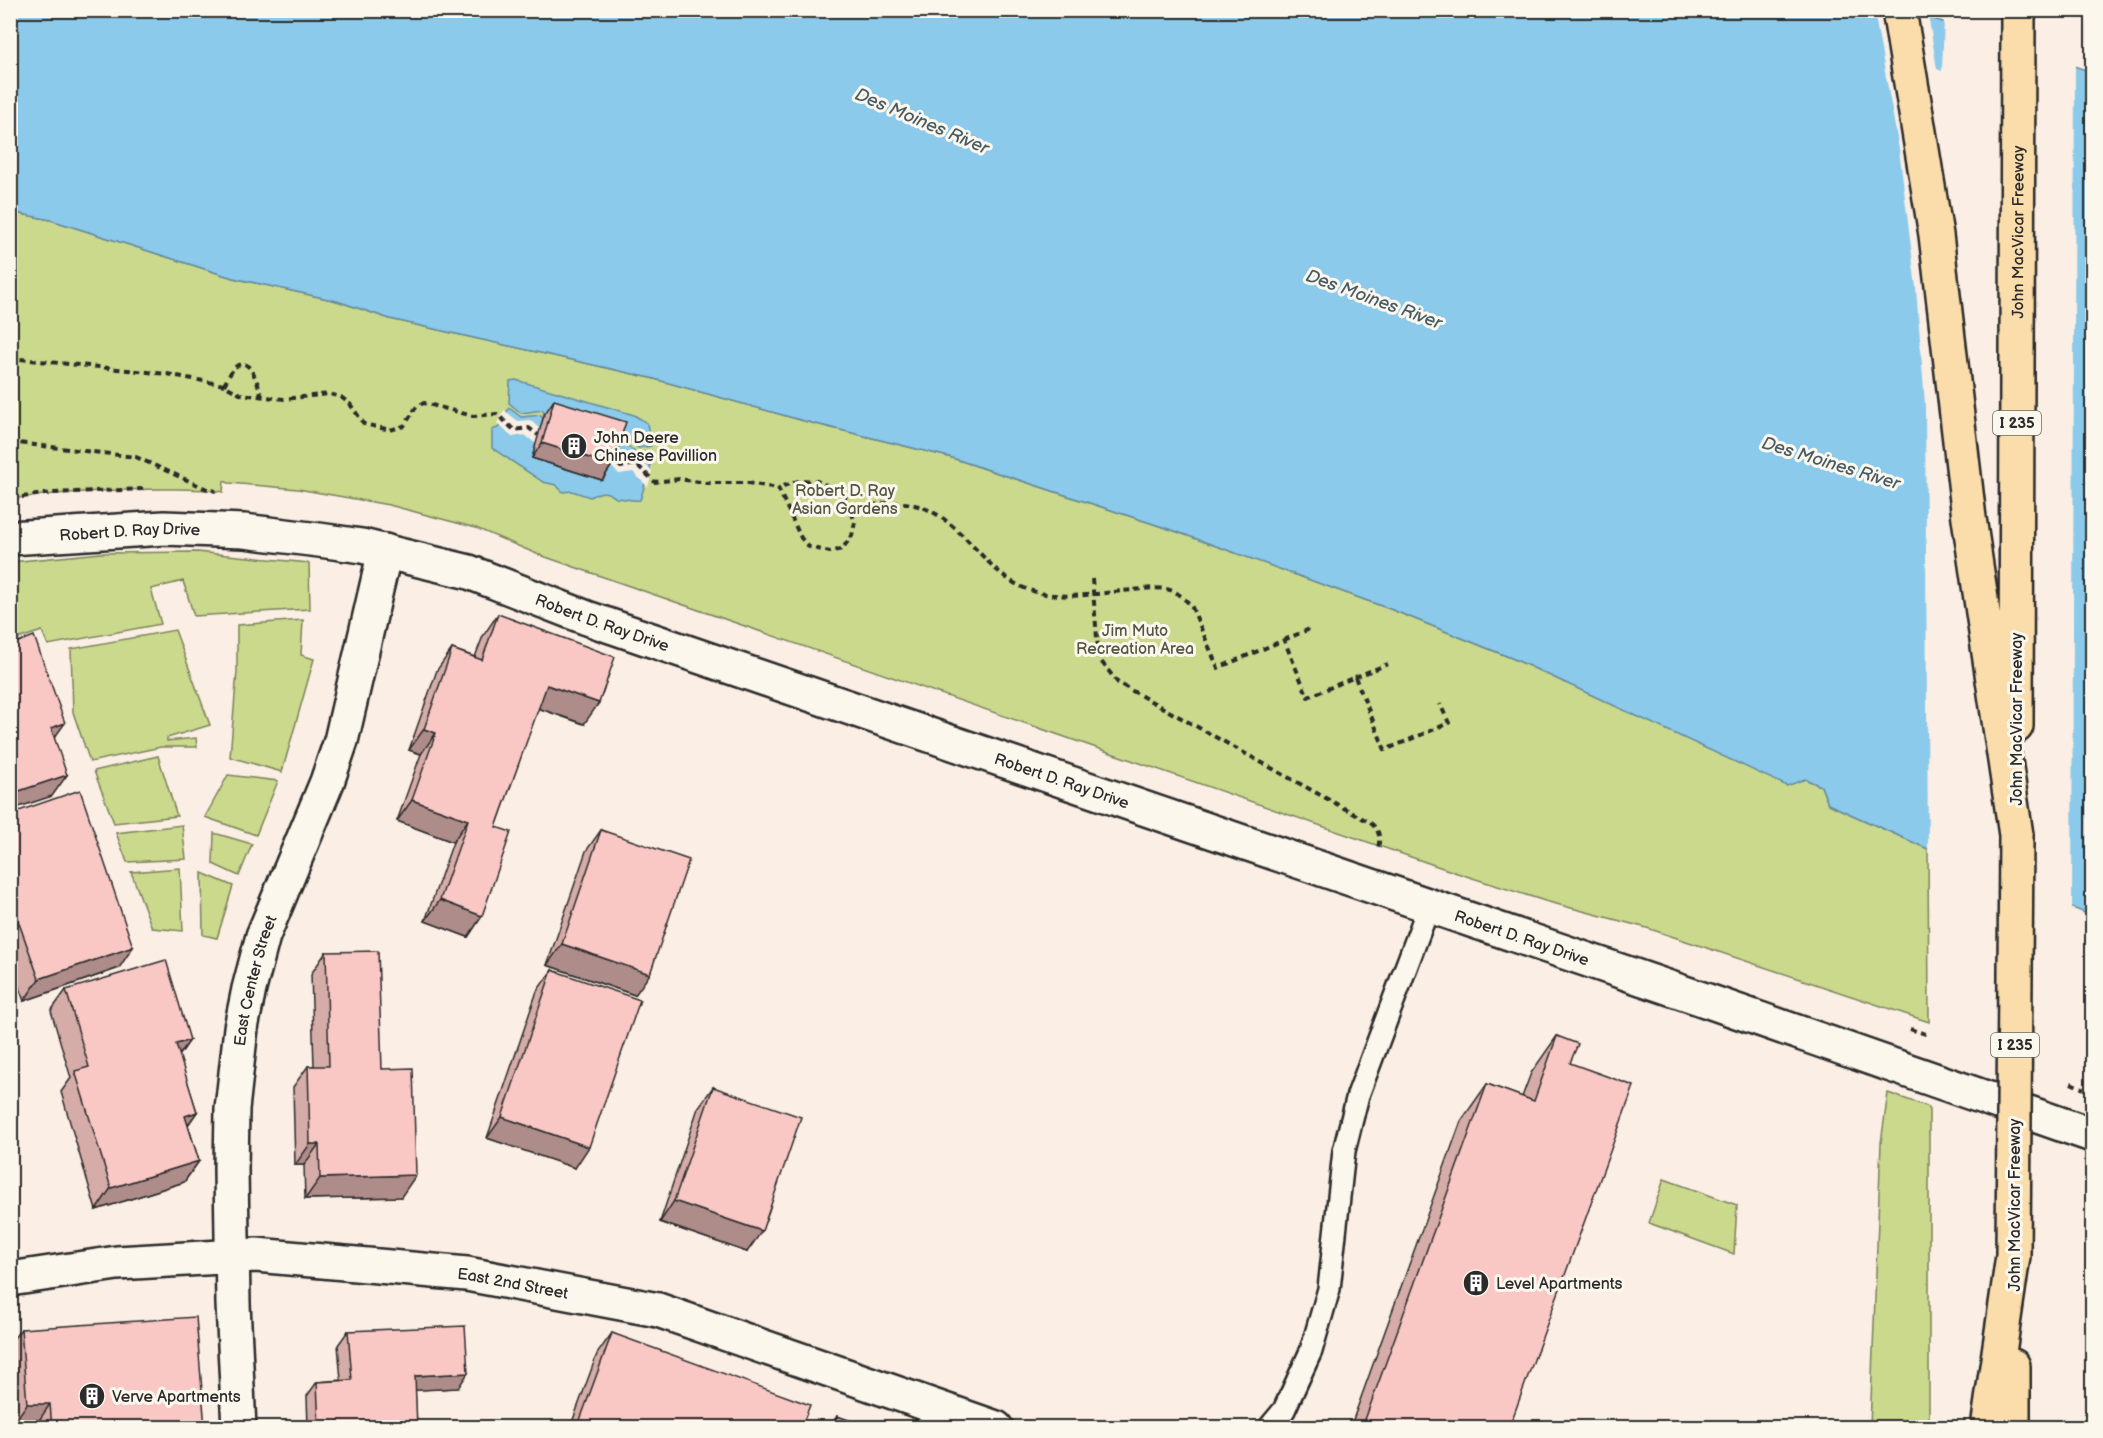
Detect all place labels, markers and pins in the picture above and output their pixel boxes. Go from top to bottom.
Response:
place label: John Deere Chinese Pavillion [594,429,717,466]
building icon: John Deere Chinese Pavillion [559,431,589,461]
building icon: Level Apartments [1461,1268,1491,1298]
place label: Level Apartments [1496,1275,1622,1294]
building icon: Verve Apartments [77,1381,107,1411]
place label: Verve Apartments [112,1388,241,1407]

